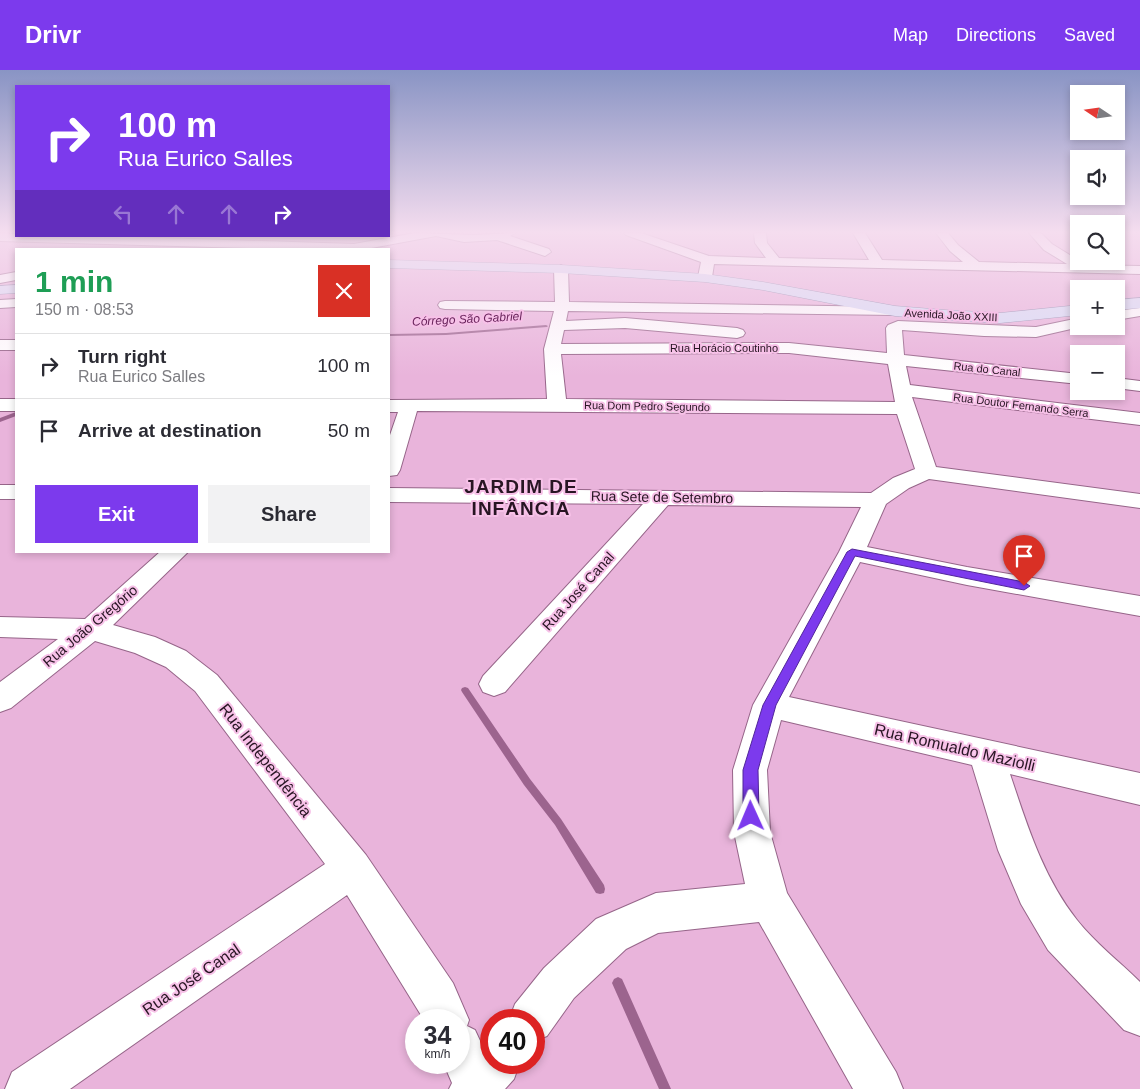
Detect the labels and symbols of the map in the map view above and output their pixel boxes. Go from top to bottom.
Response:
north arrow [1070,85,1125,140]
street label: Avenida João XXIII [904,307,998,323]
water label: Córrego São Gabriel [412,309,523,329]
street label: Rua Horácio Coutinho [670,342,778,354]
street label: Rua do Canal [953,360,1021,378]
street label: Rua Doutor Fernando Serra [953,391,1090,419]
street label: Rua Dom Pedro Segundo [584,399,710,413]
district label: JARDIM DE INFÂNCIA [464,476,578,519]
street label: Rua Sete de Setembro [591,488,734,506]
pin [1003,535,1045,586]
street label: Rua José Canal [539,549,617,633]
street label: Rua João Gregório [40,582,141,670]
street label: Rua Independência [216,700,315,820]
street label: Rua Romualdo Maziolli [873,721,1037,774]
position arrow [724,789,776,841]
street label: Rua José Canal [139,941,243,1018]
speed limit sign: 40 [480,1009,545,1074]

